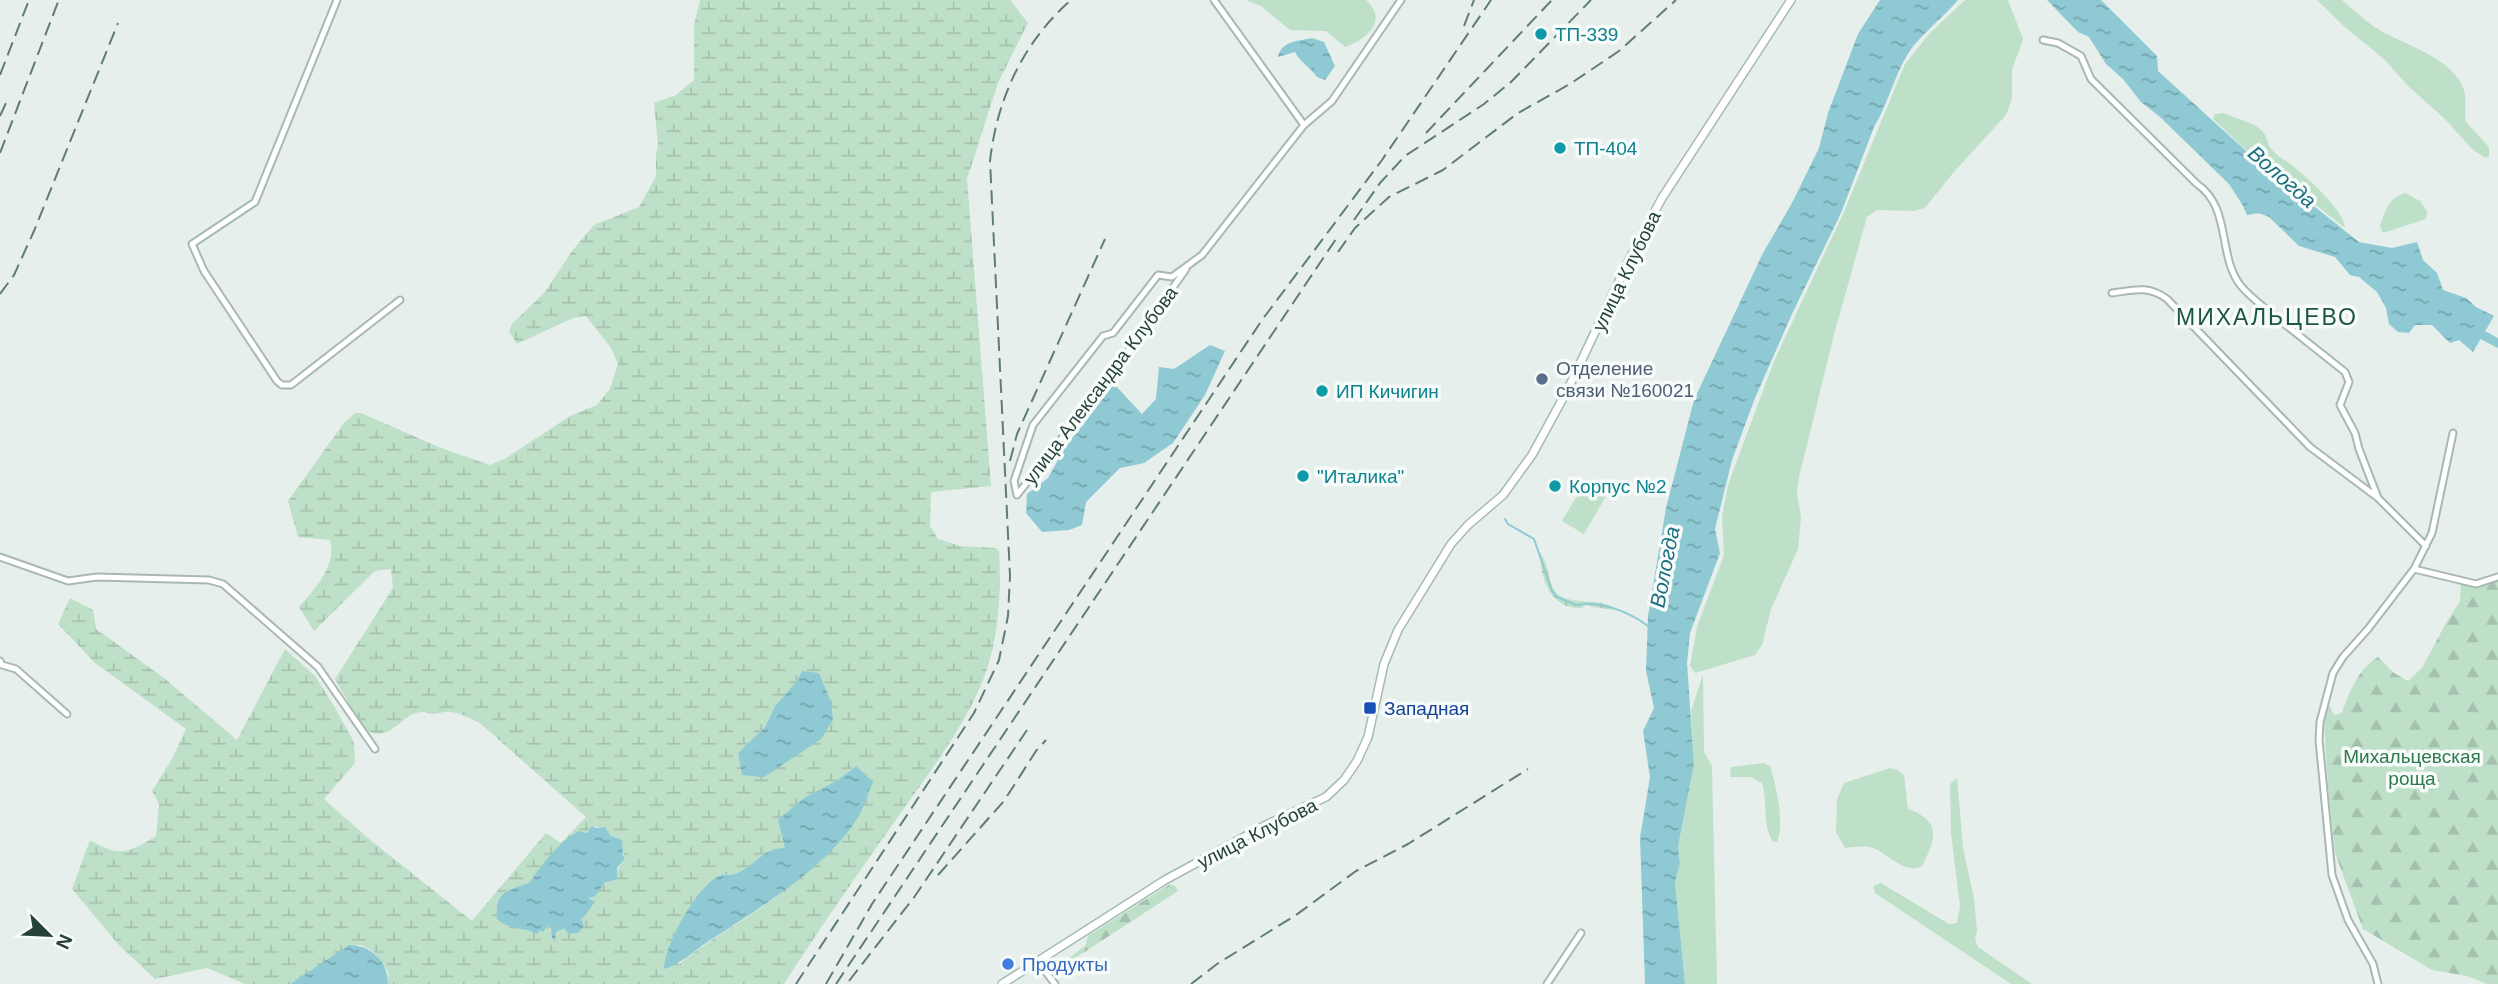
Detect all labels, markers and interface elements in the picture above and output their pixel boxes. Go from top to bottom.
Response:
place label: ТП-339 [1555,24,1618,45]
marker: ТП-339 [1533,26,1549,42]
place label: ТП-404 [1574,138,1638,159]
marker: ТП-404 [1552,140,1568,156]
water label: Вологда [2244,141,2321,212]
street label: улица Клубова [1588,207,1665,335]
street label: улица Александра Клубова [1019,282,1182,488]
district label: МИХАЛЬЦЕВО [2176,304,2358,330]
place label: Отделение связи №160021 [1556,358,1694,401]
marker: Отделение связи №160021 [1534,371,1550,387]
place label: ИП Кичигин [1336,381,1439,402]
marker: ИП Кичигин [1314,383,1330,399]
place label: "Италика" [1317,466,1404,487]
marker: "Италика" [1295,468,1311,484]
place label: Корпус №2 [1569,476,1667,497]
marker: Корпус №2 [1547,478,1563,494]
water label: Вологда [1645,524,1684,609]
place label: Западная [1384,698,1469,719]
marker: Западная [1362,700,1378,716]
park label: Михальцевская роща [2343,746,2481,789]
street label: улица Клубова [1194,794,1321,873]
north arrow [14,900,84,970]
text: N [52,931,76,952]
place label: Продукты [1022,954,1108,975]
marker: Продукты [1000,956,1016,972]

